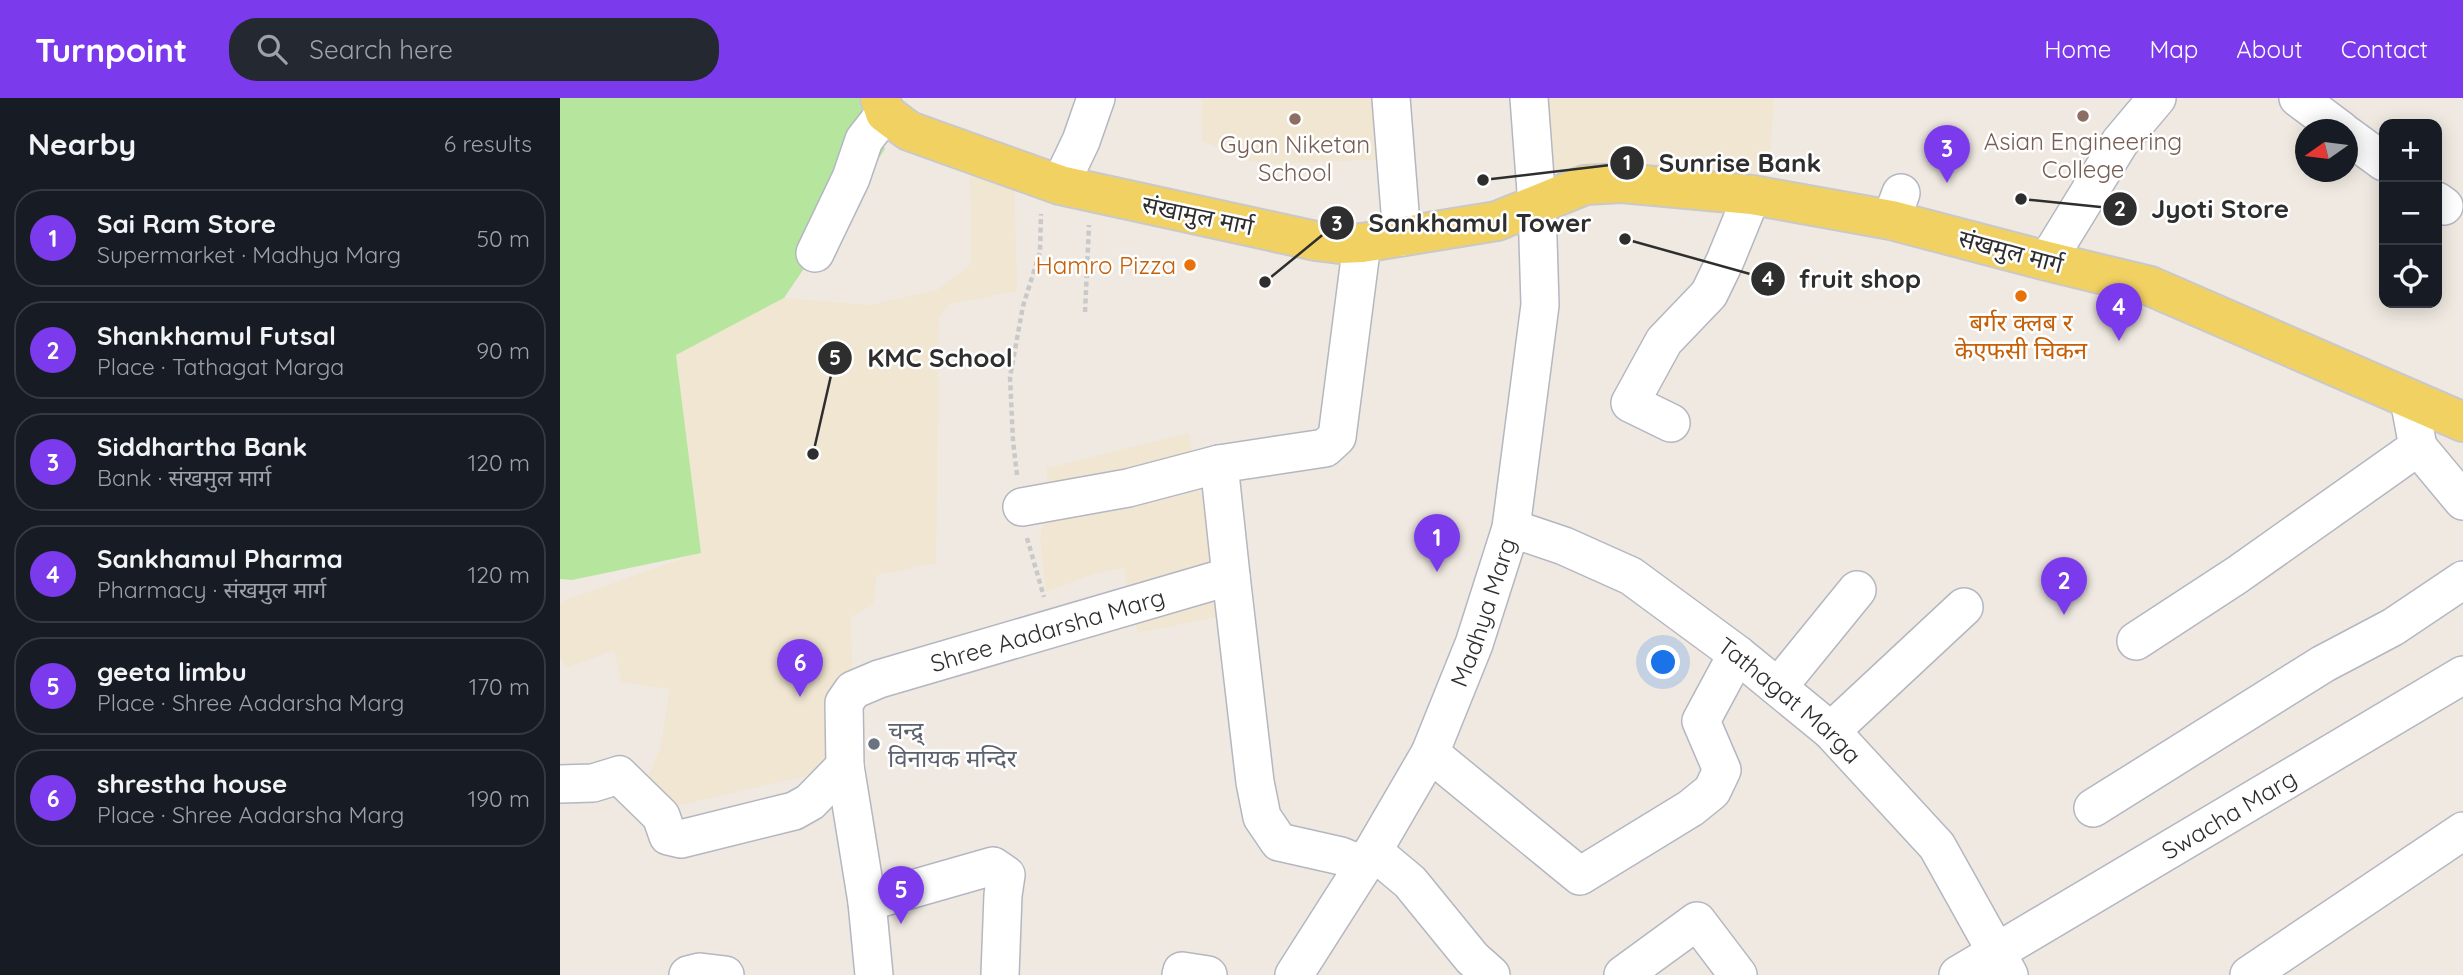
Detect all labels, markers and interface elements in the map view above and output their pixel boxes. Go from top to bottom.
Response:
search box [229,18,719,81]
text: Turnpoint [35,29,187,70]
icon: search [253,30,291,68]
text: Search here [309,33,453,66]
text: Home [2044,34,2111,64]
text: Map [2149,34,2198,64]
text: About [2236,34,2303,64]
text: Contact [2341,34,2428,64]
marker: Asian Engineering College [2075,108,2091,124]
marker: Gyan Niketan School [1287,111,1303,127]
north arrow [2295,119,2358,182]
map controls [2379,119,2442,308]
button: + [2379,119,2442,182]
text: Nearby [28,125,136,163]
pin: 3 [1924,125,1970,183]
place label: Asian Engineering College [1984,126,2182,184]
text: 6 results [444,129,532,158]
place label: Gyan Niketan School [1220,129,1370,187]
callout: Sunrise Bank [1609,140,1835,187]
text: Sunrise Bank [1659,146,1821,179]
text: 1 [1623,149,1631,175]
button: − [2379,182,2442,245]
callout: Jyoti Store [2102,185,2303,232]
street label: संखामुल मार्ग [1139,189,1258,243]
text: Jyoti Store [2151,192,2289,225]
text: 2 [2114,195,2126,221]
callout: Sankhamul Tower [1319,200,1605,247]
text: Sankhamul Tower [1368,206,1592,239]
text: Sai Ram Store [97,207,276,240]
text: 3 [1331,210,1343,236]
street label: संखमुल मार्ग [1955,223,2068,281]
text: 1 [49,224,57,253]
text: 50 m [477,224,530,253]
text: Supermarket · Madhya Marg [97,240,401,269]
button: locate [2379,245,2442,308]
place label: Hamro Pizza [1036,250,1176,280]
callout: fruit shop [1750,255,1936,302]
marker: Hamro Pizza [1182,257,1198,273]
text: fruit shop [1799,262,1921,295]
text: 4 [1762,265,1774,291]
pin: 4 [2096,283,2142,341]
marker: बर्गर क्लब र केएफसी चिकन [2013,288,2029,304]
place label: बर्गर क्लब र केएफसी चिकन [1955,307,2088,365]
text: Shankhamul Futsal [97,319,336,352]
callout: KMC School [818,334,1027,381]
text: 2 [46,336,60,365]
text: 90 m [476,336,530,365]
text: KMC School [867,341,1013,374]
text: 5 [829,344,841,370]
text: Place · Tathagat Marga [97,352,344,381]
text: Siddhartha Bank [97,430,307,463]
text: 3 [47,448,59,477]
text: 120 m [468,448,530,477]
text: Bank · संखमुल मार्ग [97,463,271,492]
pin: 1 [1414,514,1460,572]
street label: Madhya Marg [1443,534,1522,691]
text: Sankhamul Pharma [97,542,343,575]
pin: 2 [2041,557,2087,615]
text: 4 [46,560,60,589]
text: 120 m [468,560,530,589]
text: Pharmacy · संखमुल मार्ग [97,575,326,604]
street label: Shree Aadarsha Marg [927,581,1168,678]
street label: Tathagat Marga [1712,630,1868,769]
pin: 6 [777,639,823,697]
your location [1646,645,1680,679]
text: geeta limbu [97,655,247,688]
text: 5 [46,672,60,701]
text: 170 m [469,672,530,701]
text: Place · Shree Aadarsha Marg [97,688,404,717]
place label: चन्द्र् विनायक मन्दिर [888,715,1018,773]
marker: चन्द्र् विनायक मन्दिर [866,736,882,752]
street label: Swacha Marg [2156,762,2302,866]
text: shrestha house [97,767,287,800]
text: 6 [47,784,59,813]
text: 190 m [468,784,530,813]
text: Place · Shree Aadarsha Marg [97,800,404,829]
pin: 5 [878,866,924,924]

